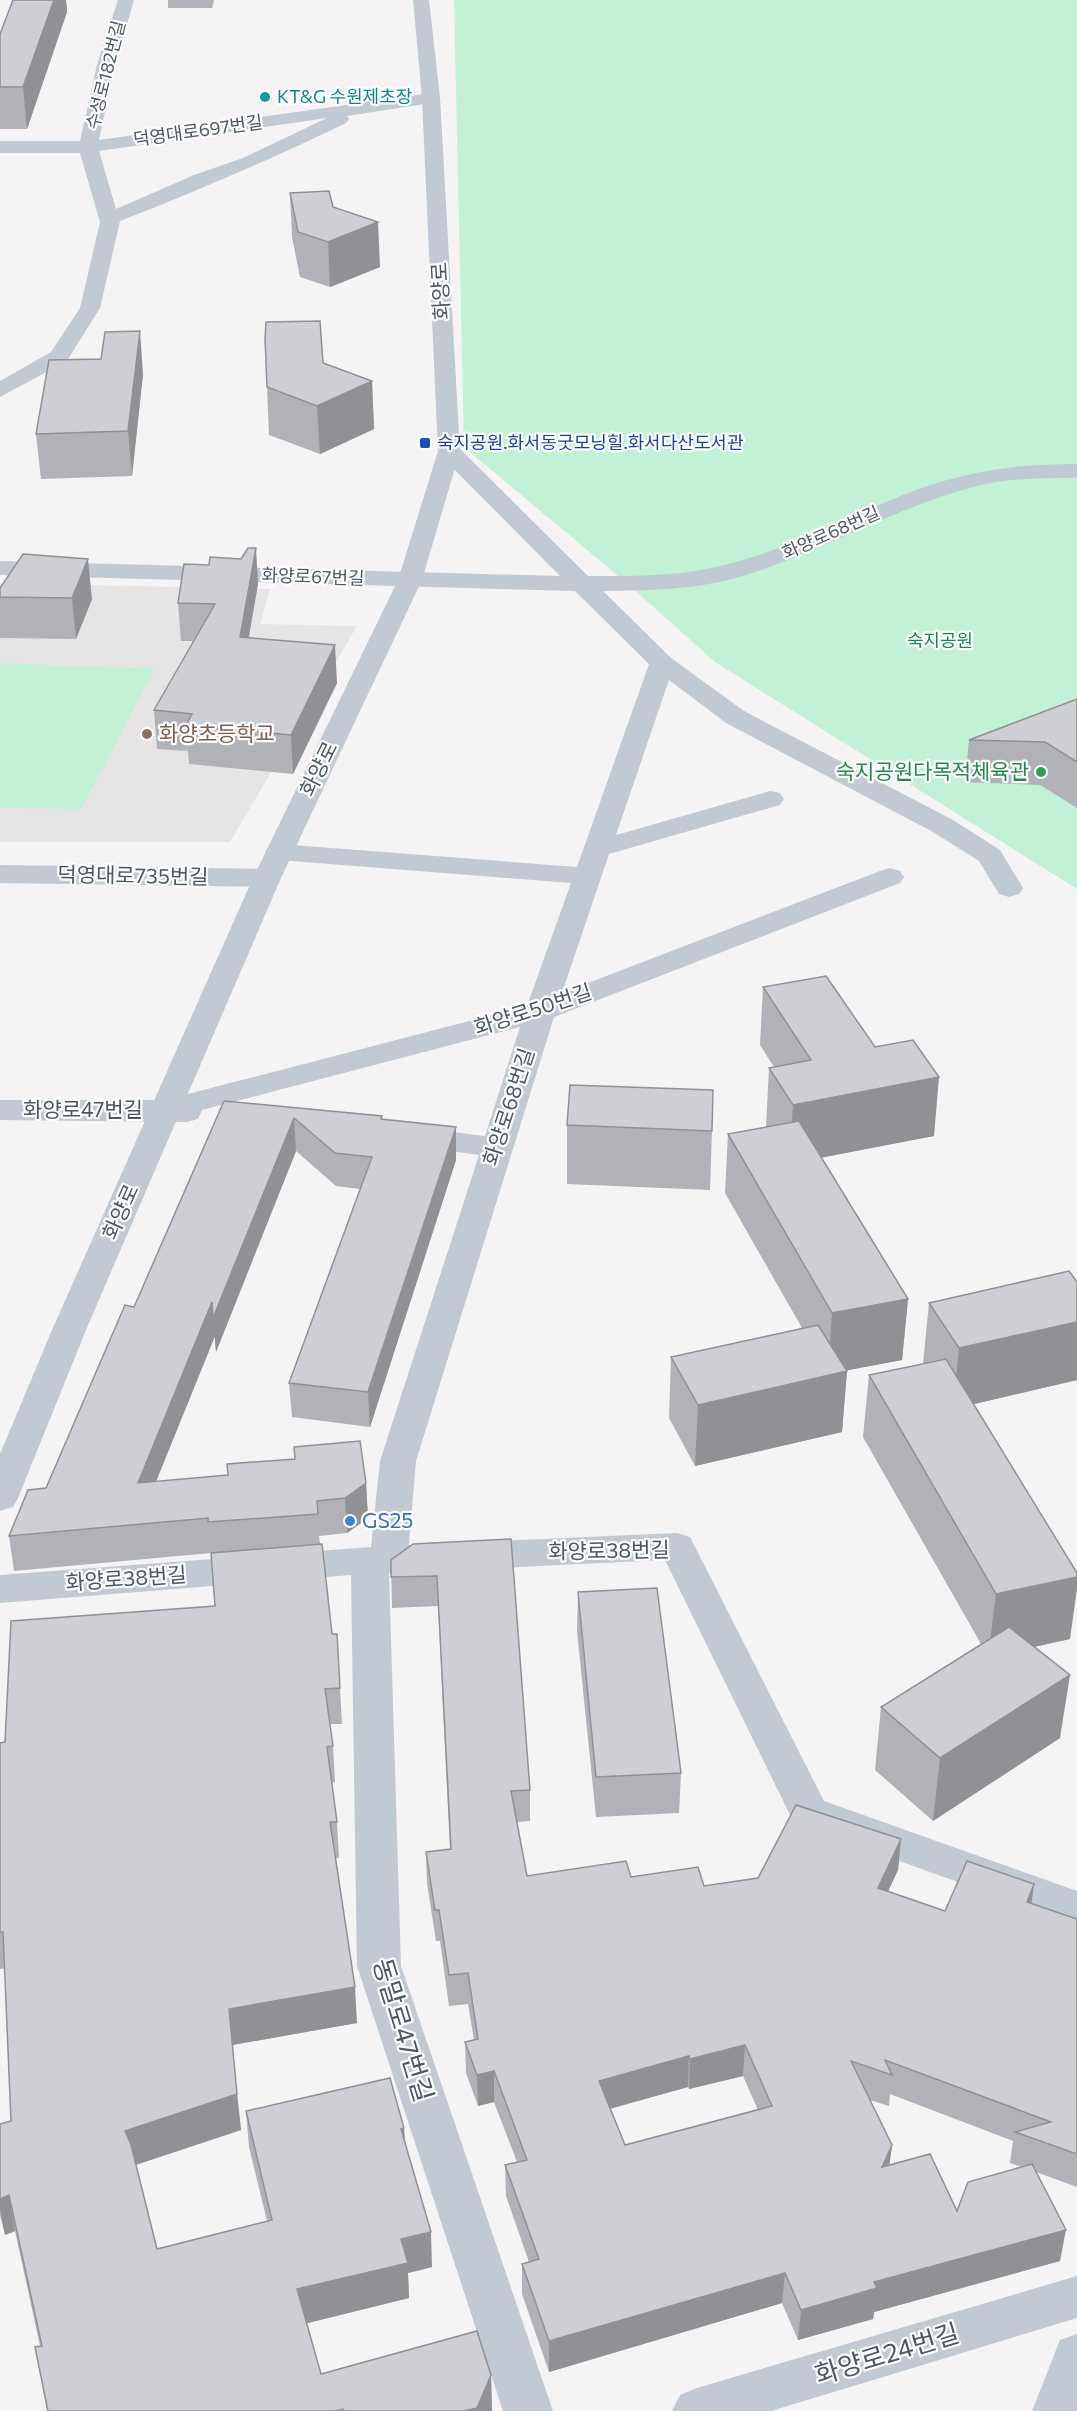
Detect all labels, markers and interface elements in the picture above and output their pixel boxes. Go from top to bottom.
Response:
street label: 수성로182번길 [81,18,129,131]
place label: KT&G 수원제초장 [277,85,412,107]
marker: KT&G 수원제초장 [258,90,272,104]
street label: 덕영대로697번길 [132,110,264,150]
street label: 화양로 [426,261,454,321]
place label: 숙지공원.화서동굿모닝힐.화서다산도서관 [437,431,744,453]
marker: 숙지공원.화서동굿모닝힐.화서다산도서관 [418,436,432,450]
street label: 화양로68번길 [778,501,883,563]
street label: 화양로67번길 [261,563,365,589]
park label: 숙지공원 [907,629,973,651]
place label: 화양초등학교 [159,720,275,745]
marker: 화양초등학교 [140,727,154,741]
street label: 화양로 [294,737,342,800]
place label: 숙지공원다목적체육관 [836,758,1029,783]
marker: 숙지공원다목적체육관 [1034,765,1048,779]
street label: 덕영대로735번길 [57,861,209,888]
street label: 화양로50번길 [470,978,595,1039]
street label: 화양로68번길 [477,1045,538,1168]
street label: 화양로47번길 [23,1096,143,1121]
street label: 화양로 [96,1180,143,1243]
place label: GS25 [362,1507,413,1532]
marker: GS25 [343,1514,357,1528]
street label: 화양로38번길 [548,1536,670,1563]
street label: 화양로38번길 [65,1561,187,1594]
street label: 동말로47번길 [368,1954,441,2105]
street label: 화양로24번길 [811,2316,962,2389]

